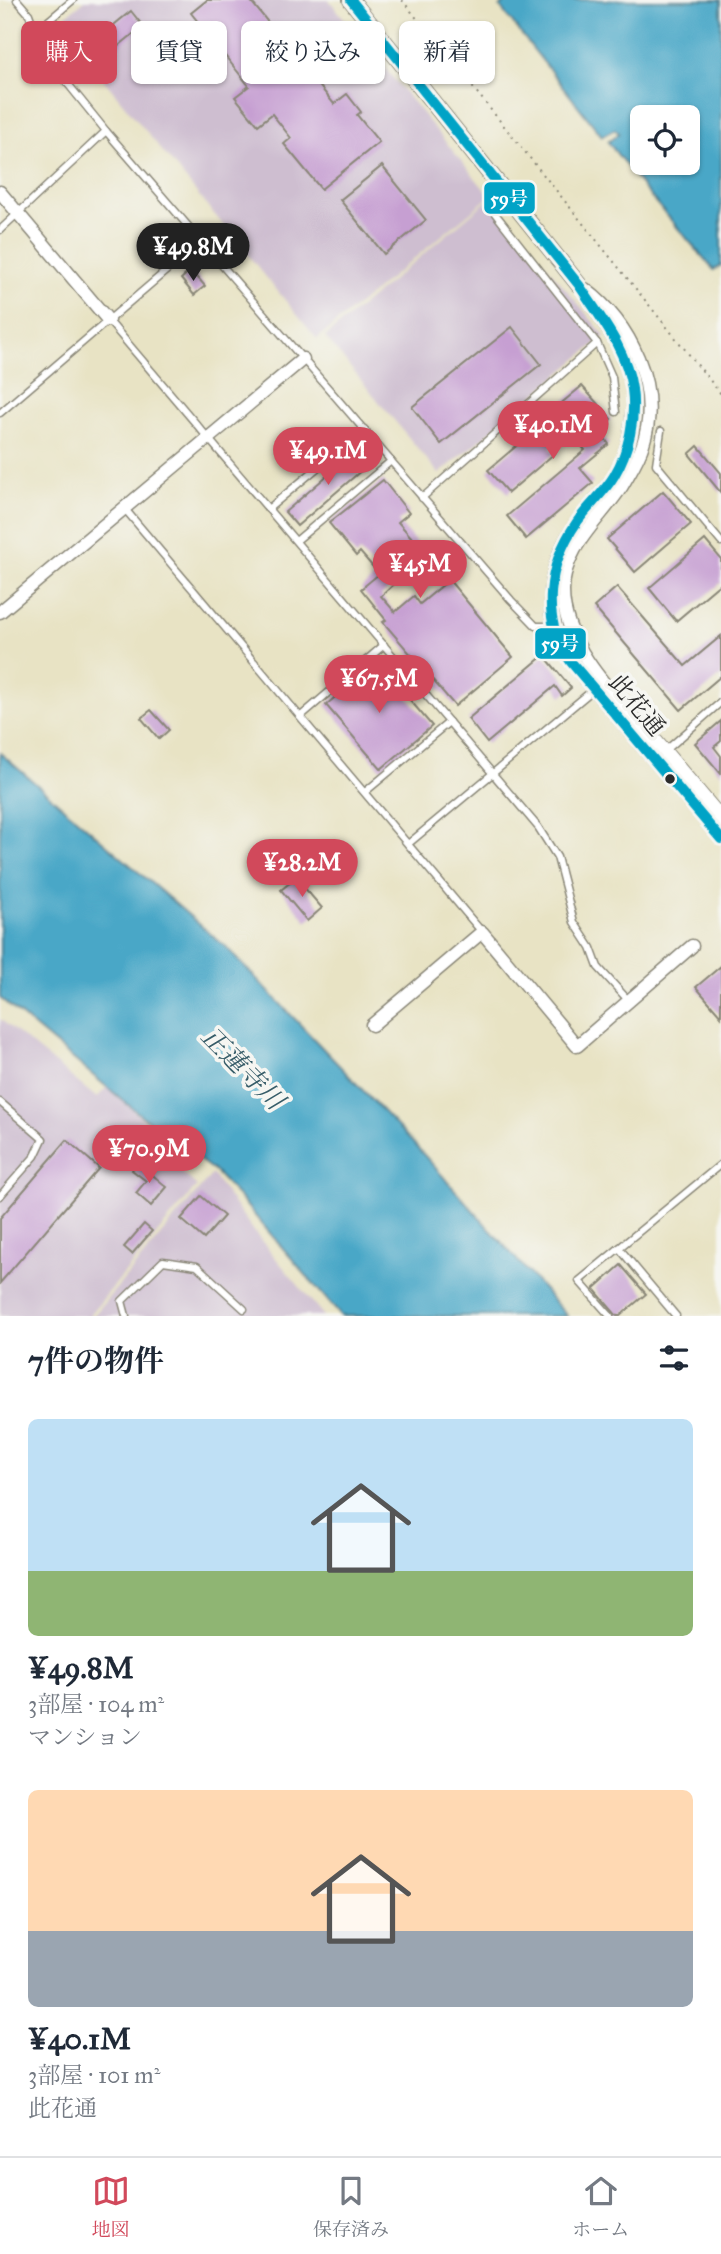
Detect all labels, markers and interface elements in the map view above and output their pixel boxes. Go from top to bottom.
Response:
chip: 購入 [21,21,117,84]
chip: 賃貸 [131,21,227,84]
chip: 絞り込み [241,21,385,84]
chip: 新着 [399,21,495,84]
map controls [630,105,700,175]
button: locate [630,105,700,175]
line badge: 59号 [483,181,536,215]
text: 59号 [490,187,528,211]
pin: ¥49.8M [136,224,250,283]
text: ¥49.8M [153,232,234,260]
pin: ¥40.1M [496,402,610,461]
text: ¥40.1M [514,410,592,438]
pin: ¥49.1M [271,428,385,487]
text: ¥49.1M [289,436,367,464]
pin: ¥45M [379,540,461,600]
text: ¥45M [389,549,451,577]
line badge: 59号 [534,627,587,660]
text: 59号 [541,632,579,656]
pin: ¥67.5M [322,656,436,715]
text: ¥67.5M [340,664,418,692]
street label: 此花通 [602,668,672,742]
unlabelled marker [663,772,677,786]
pin: ¥28.2M [245,839,359,899]
text: ¥28.2M [263,848,341,876]
water label: 正蓮寺川 [195,1020,293,1118]
pin: ¥70.9M [92,1126,206,1185]
text: ¥70.9M [108,1134,190,1162]
icon: filters [655,1339,693,1377]
text: 7件の物件 [28,1343,164,1379]
icon: home [298,1465,424,1591]
text: ¥49.8M [28,1650,134,1686]
text: 3部屋 · 104 m² [28,1690,164,1718]
text: マンション [28,1723,142,1751]
icon: home [298,1836,424,1962]
text: ¥40.1M [28,2021,131,2057]
text: 3部屋 · 101 m² [28,2061,160,2089]
text: 此花通 [28,2094,97,2122]
tab: 地図 [92,2172,130,2241]
tab: 保存済み [313,2172,389,2241]
tab: ホーム [572,2172,629,2241]

